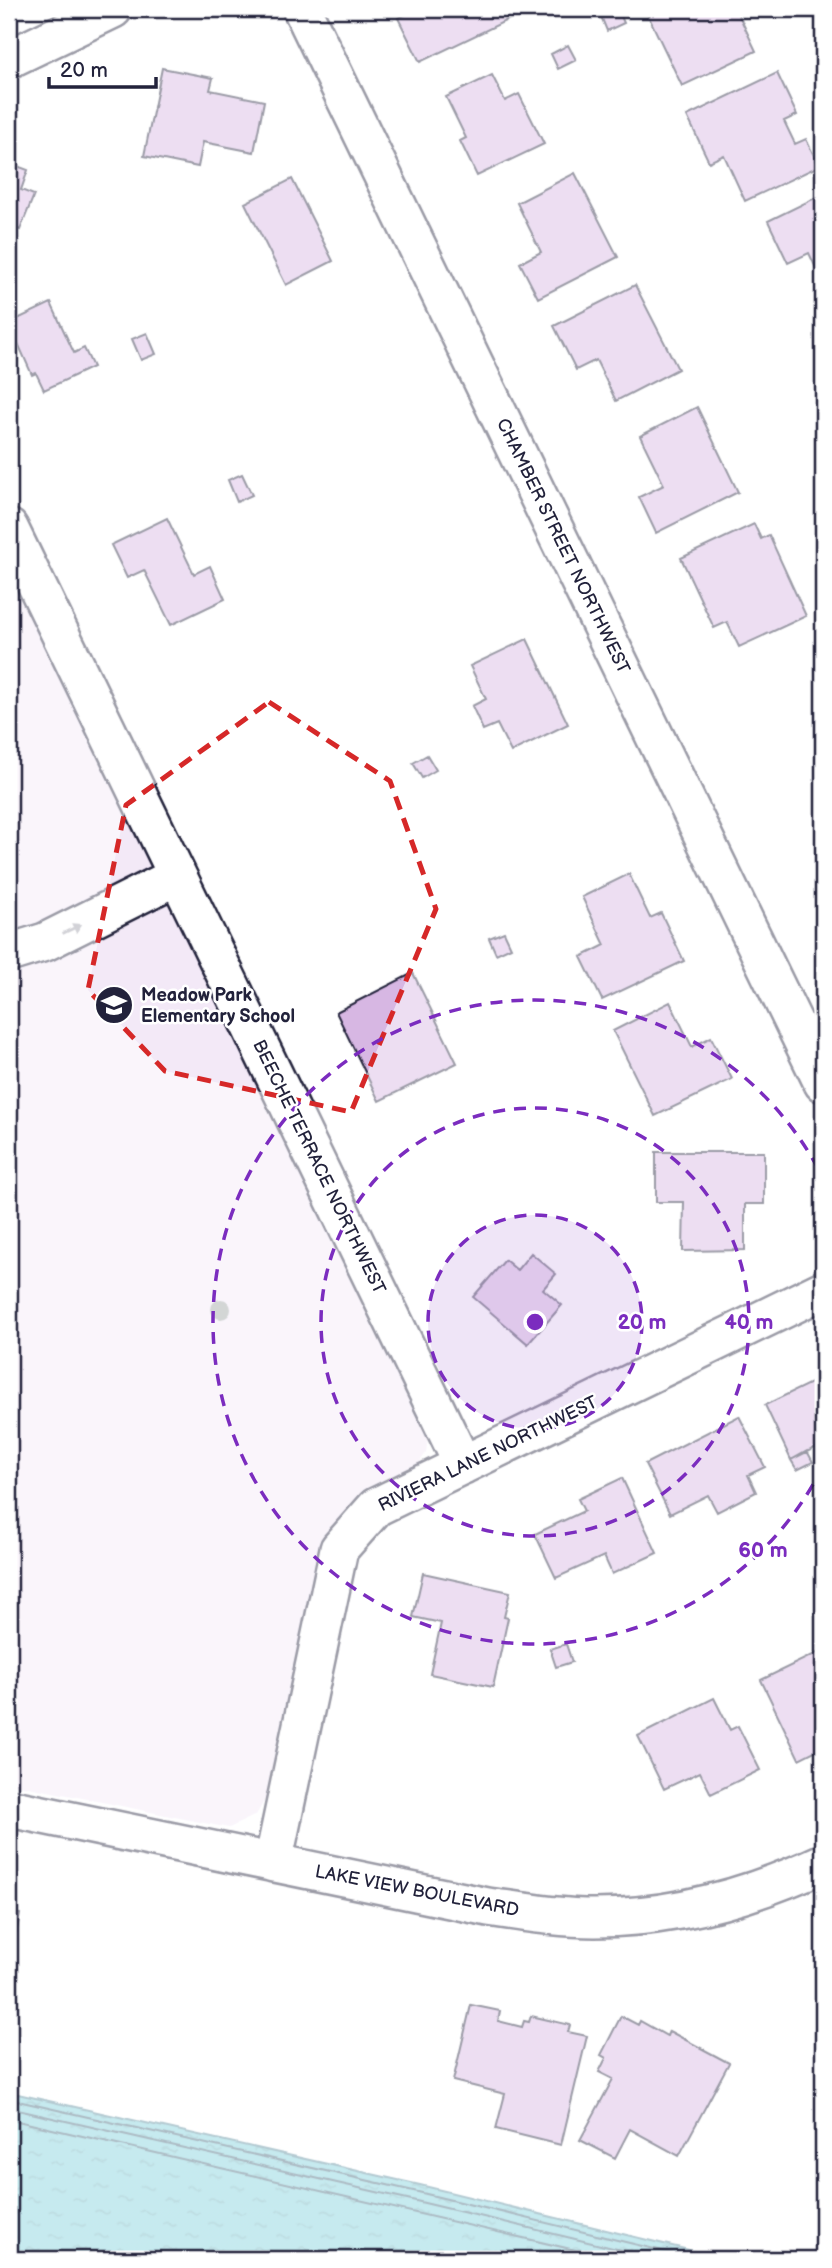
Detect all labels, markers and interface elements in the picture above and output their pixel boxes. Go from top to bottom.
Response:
scale bar [49,46,156,90]
text: 20 m [60,58,108,83]
street label: CHAMBER STREET NORTHWEST [492,415,634,677]
one-way arrow [62,924,82,935]
school or university icon: Meadow Park Elementary School [93,984,135,1026]
place label: Meadow Park Elementary School [141,985,295,1027]
street label: BEECHE TERRACE NORTHWEST [248,1037,390,1298]
centre of rings [523,1310,547,1334]
text: 20 m [618,1310,666,1335]
text: 40 m [724,1310,774,1335]
street label: RIVIERA LANE NORTHWEST [375,1392,601,1516]
text: 60 m [738,1538,788,1563]
street label: LAKE VIEW BOULEVARD [313,1861,521,1921]

